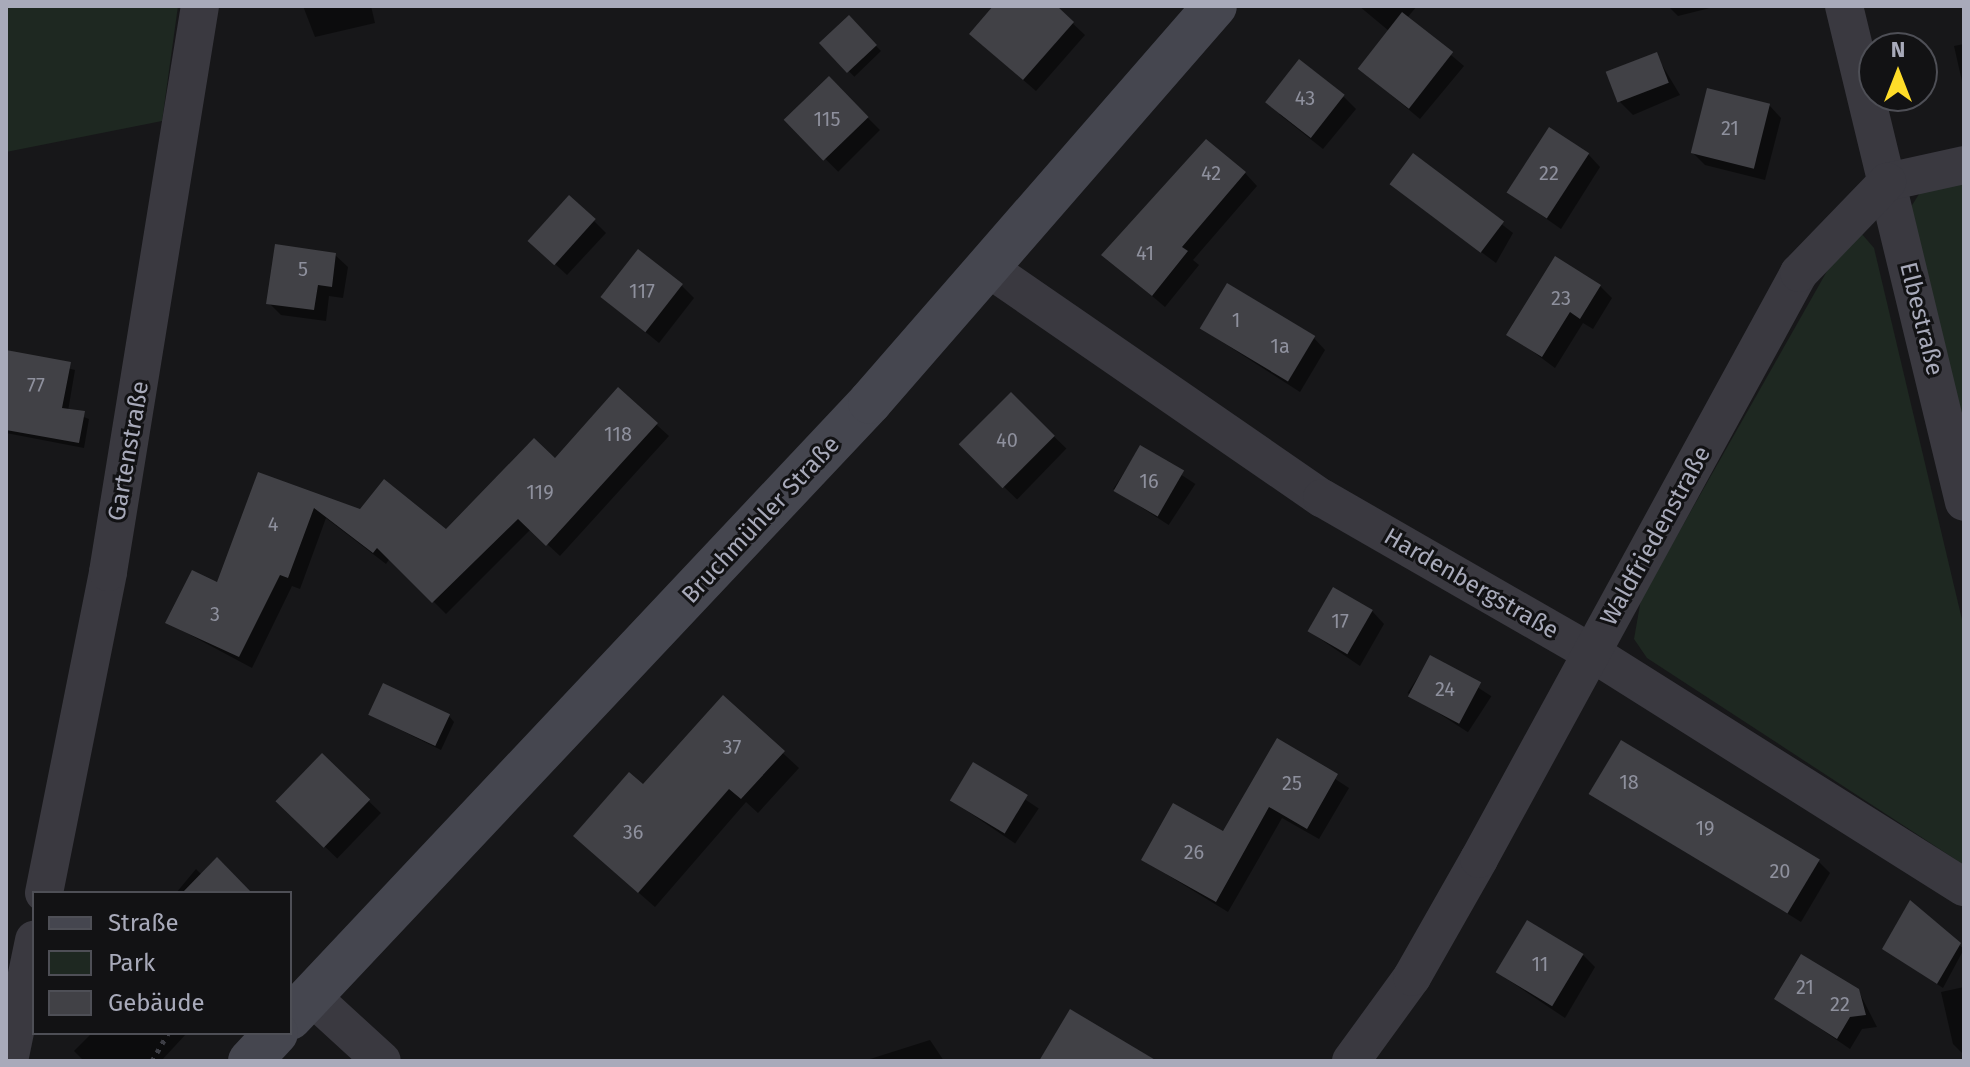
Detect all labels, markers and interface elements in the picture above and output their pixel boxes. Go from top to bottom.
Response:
north arrow [1858,32,1938,112]
text: N [1891,36,1905,63]
house number: 43 [1295,86,1315,110]
house number: 115 [813,107,841,131]
house number: 21 [1721,116,1739,140]
house number: 42 [1201,161,1221,185]
house number: 22 [1539,161,1559,185]
house number: 41 [1136,241,1154,265]
house number: 5 [298,257,308,281]
street label: Elbestraße [1893,259,1949,379]
house number: 117 [629,279,655,303]
house number: 23 [1551,286,1571,310]
house number: 1 [1232,308,1240,332]
house number: 1a [1270,334,1290,358]
house number: 77 [27,373,45,397]
street label: Gartenstraße [103,379,155,523]
house number: 118 [604,422,632,446]
house number: 40 [996,428,1018,452]
street label: Bruchmühler Straße [676,430,846,610]
street label: Waldfriedenstraße [1595,441,1717,631]
house number: 16 [1139,469,1159,493]
house number: 119 [526,480,554,504]
house number: 4 [268,512,278,536]
street label: Hardenbergstraße [1379,522,1563,646]
house number: 3 [210,602,220,626]
house number: 17 [1331,609,1349,633]
house number: 24 [1435,677,1455,701]
house number: 37 [723,735,741,759]
house number: 18 [1619,770,1639,794]
house number: 25 [1282,771,1302,795]
house number: 19 [1695,816,1715,840]
house number: 36 [623,820,643,844]
house number: 26 [1184,840,1204,864]
house number: 20 [1769,859,1791,883]
legend [32,891,292,1035]
text: Straße [108,909,179,937]
text: Park [108,949,155,977]
house number: 11 [1531,952,1549,976]
house number: 21 [1796,975,1814,999]
text: Gebäude [108,989,205,1017]
house number: 22 [1830,992,1850,1016]

